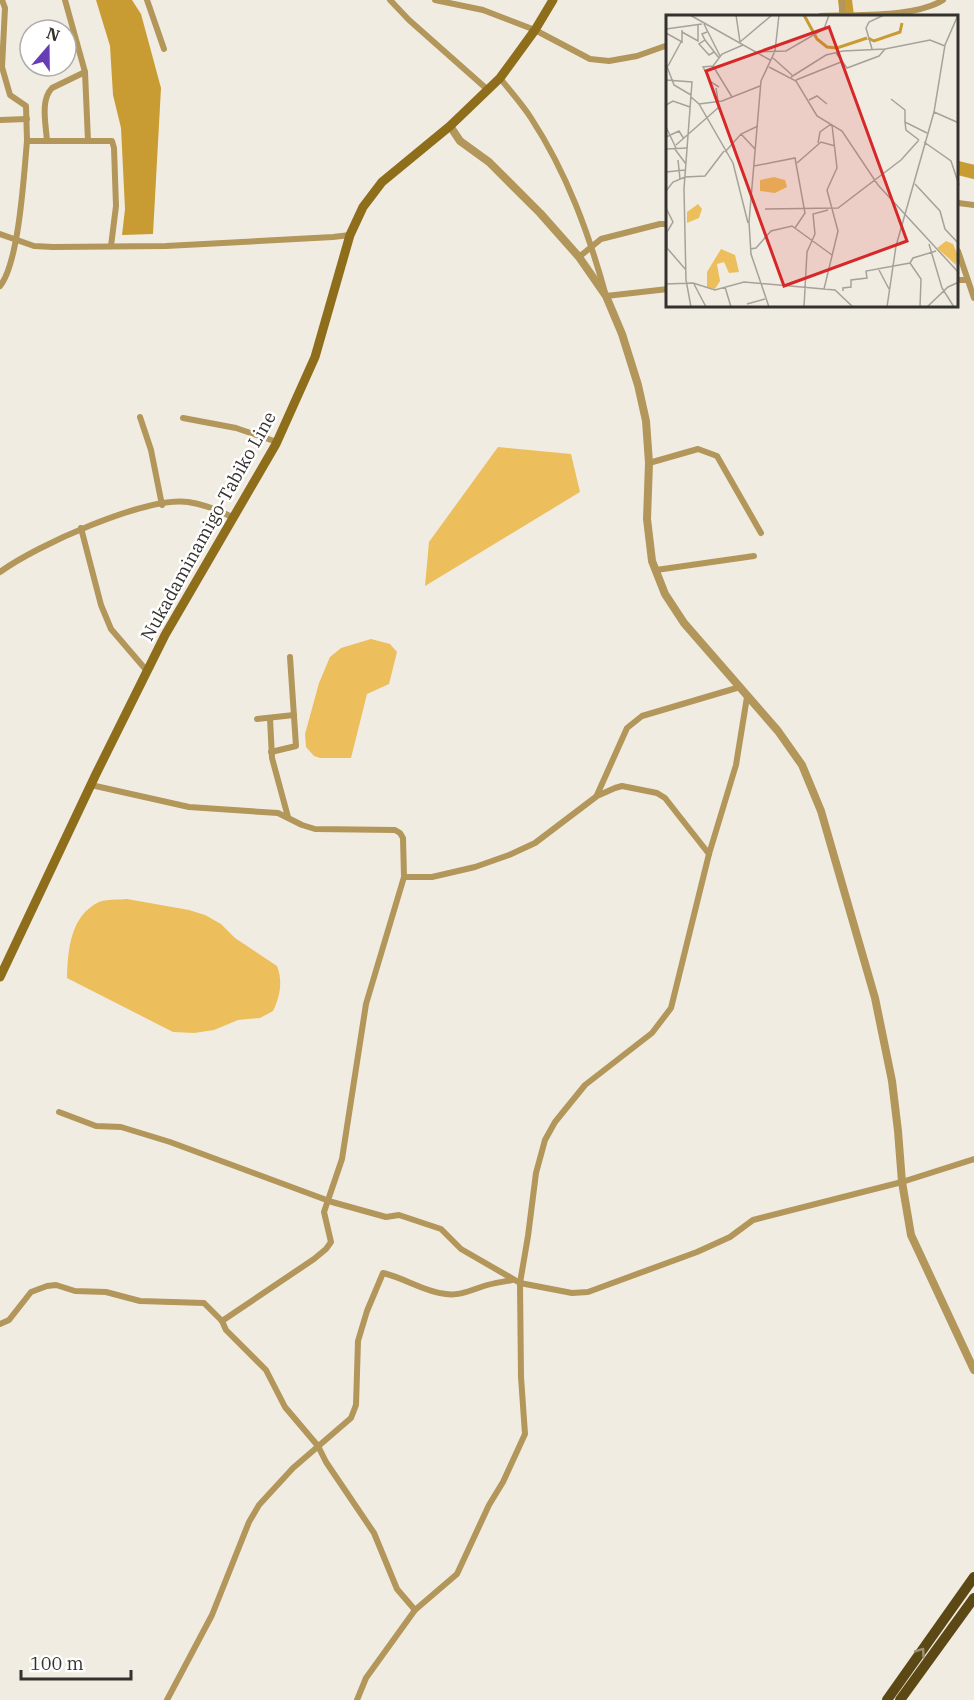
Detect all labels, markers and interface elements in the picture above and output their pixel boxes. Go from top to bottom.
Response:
inset map [666,15,959,308]
north arrow [18,18,78,78]
text: N [44,22,62,45]
street label: Nukadaminamigo-Tabiko Line [135,407,281,645]
scale bar [21,1643,130,1681]
one-way arrow [914,1648,925,1659]
text: 100 m [30,1652,84,1675]

